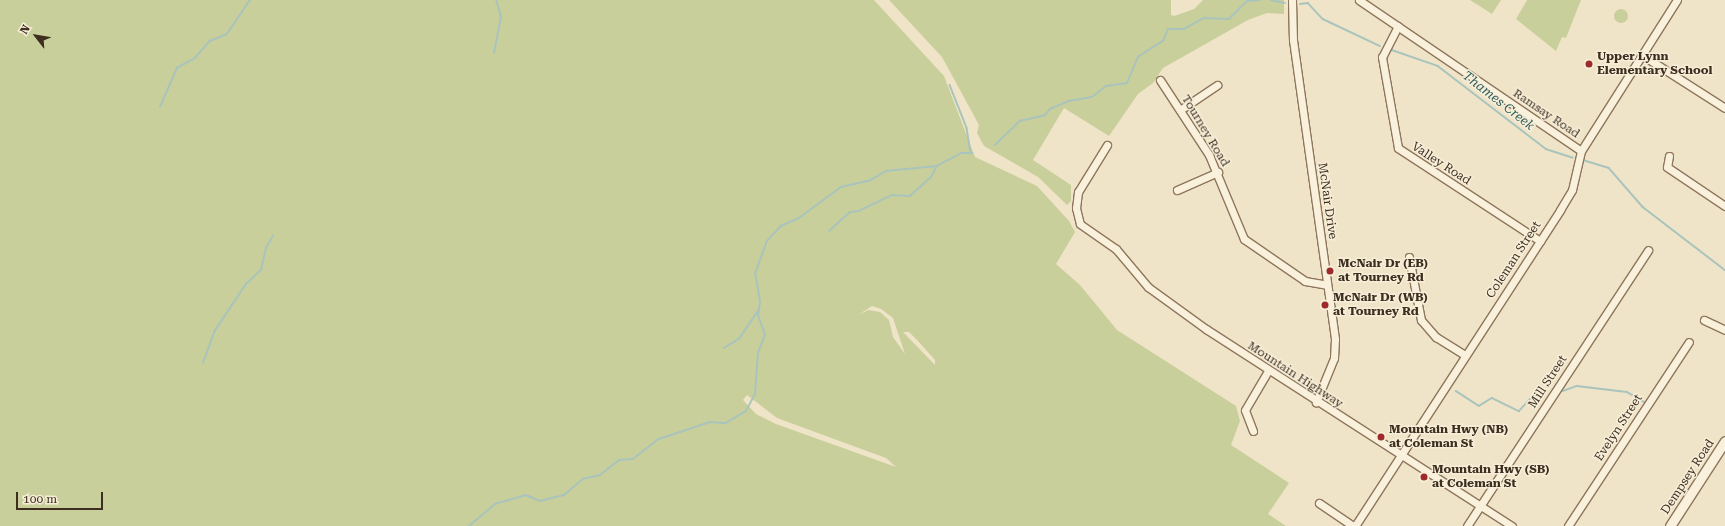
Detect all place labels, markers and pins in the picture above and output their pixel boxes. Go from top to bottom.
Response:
place label: Upper Lynn Elementary School [1597,50,1712,78]
marker: Upper Lynn Elementary School [1584,59,1594,69]
place label: McNair Dr (EB) at Tourney Rd [1338,257,1428,285]
marker: McNair Dr (EB) at Tourney Rd [1325,266,1335,276]
place label: McNair Dr (WB) at Tourney Rd [1333,291,1428,319]
marker: McNair Dr (WB) at Tourney Rd [1320,300,1330,310]
place label: Mountain Hwy (NB) at Coleman St [1389,423,1508,451]
marker: Mountain Hwy (NB) at Coleman St [1376,432,1386,442]
place label: Mountain Hwy (SB) at Coleman St [1432,463,1549,491]
marker: Mountain Hwy (SB) at Coleman St [1419,472,1429,482]

